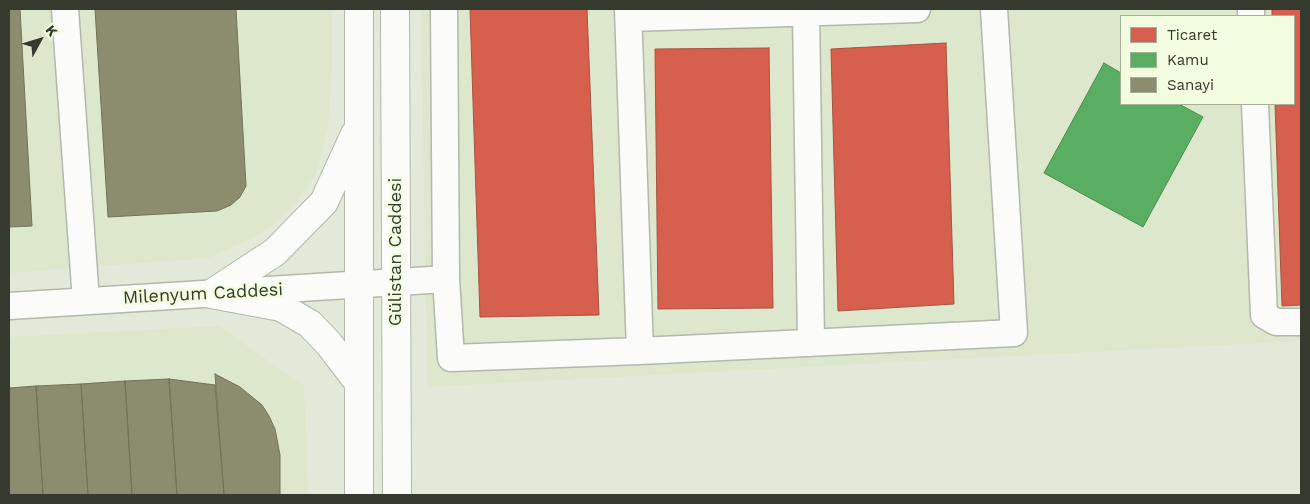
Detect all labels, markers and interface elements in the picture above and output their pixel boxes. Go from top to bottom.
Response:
north arrow [15,15,65,65]
legend [1120,15,1295,105]
text: K [42,22,61,39]
text: Ticaret [1167,26,1217,44]
text: Kamu [1167,51,1209,69]
text: Sanayi [1167,76,1214,94]
street label: Gülistan Caddesi [385,178,407,326]
street label: Milenyum Caddesi [122,279,284,309]

